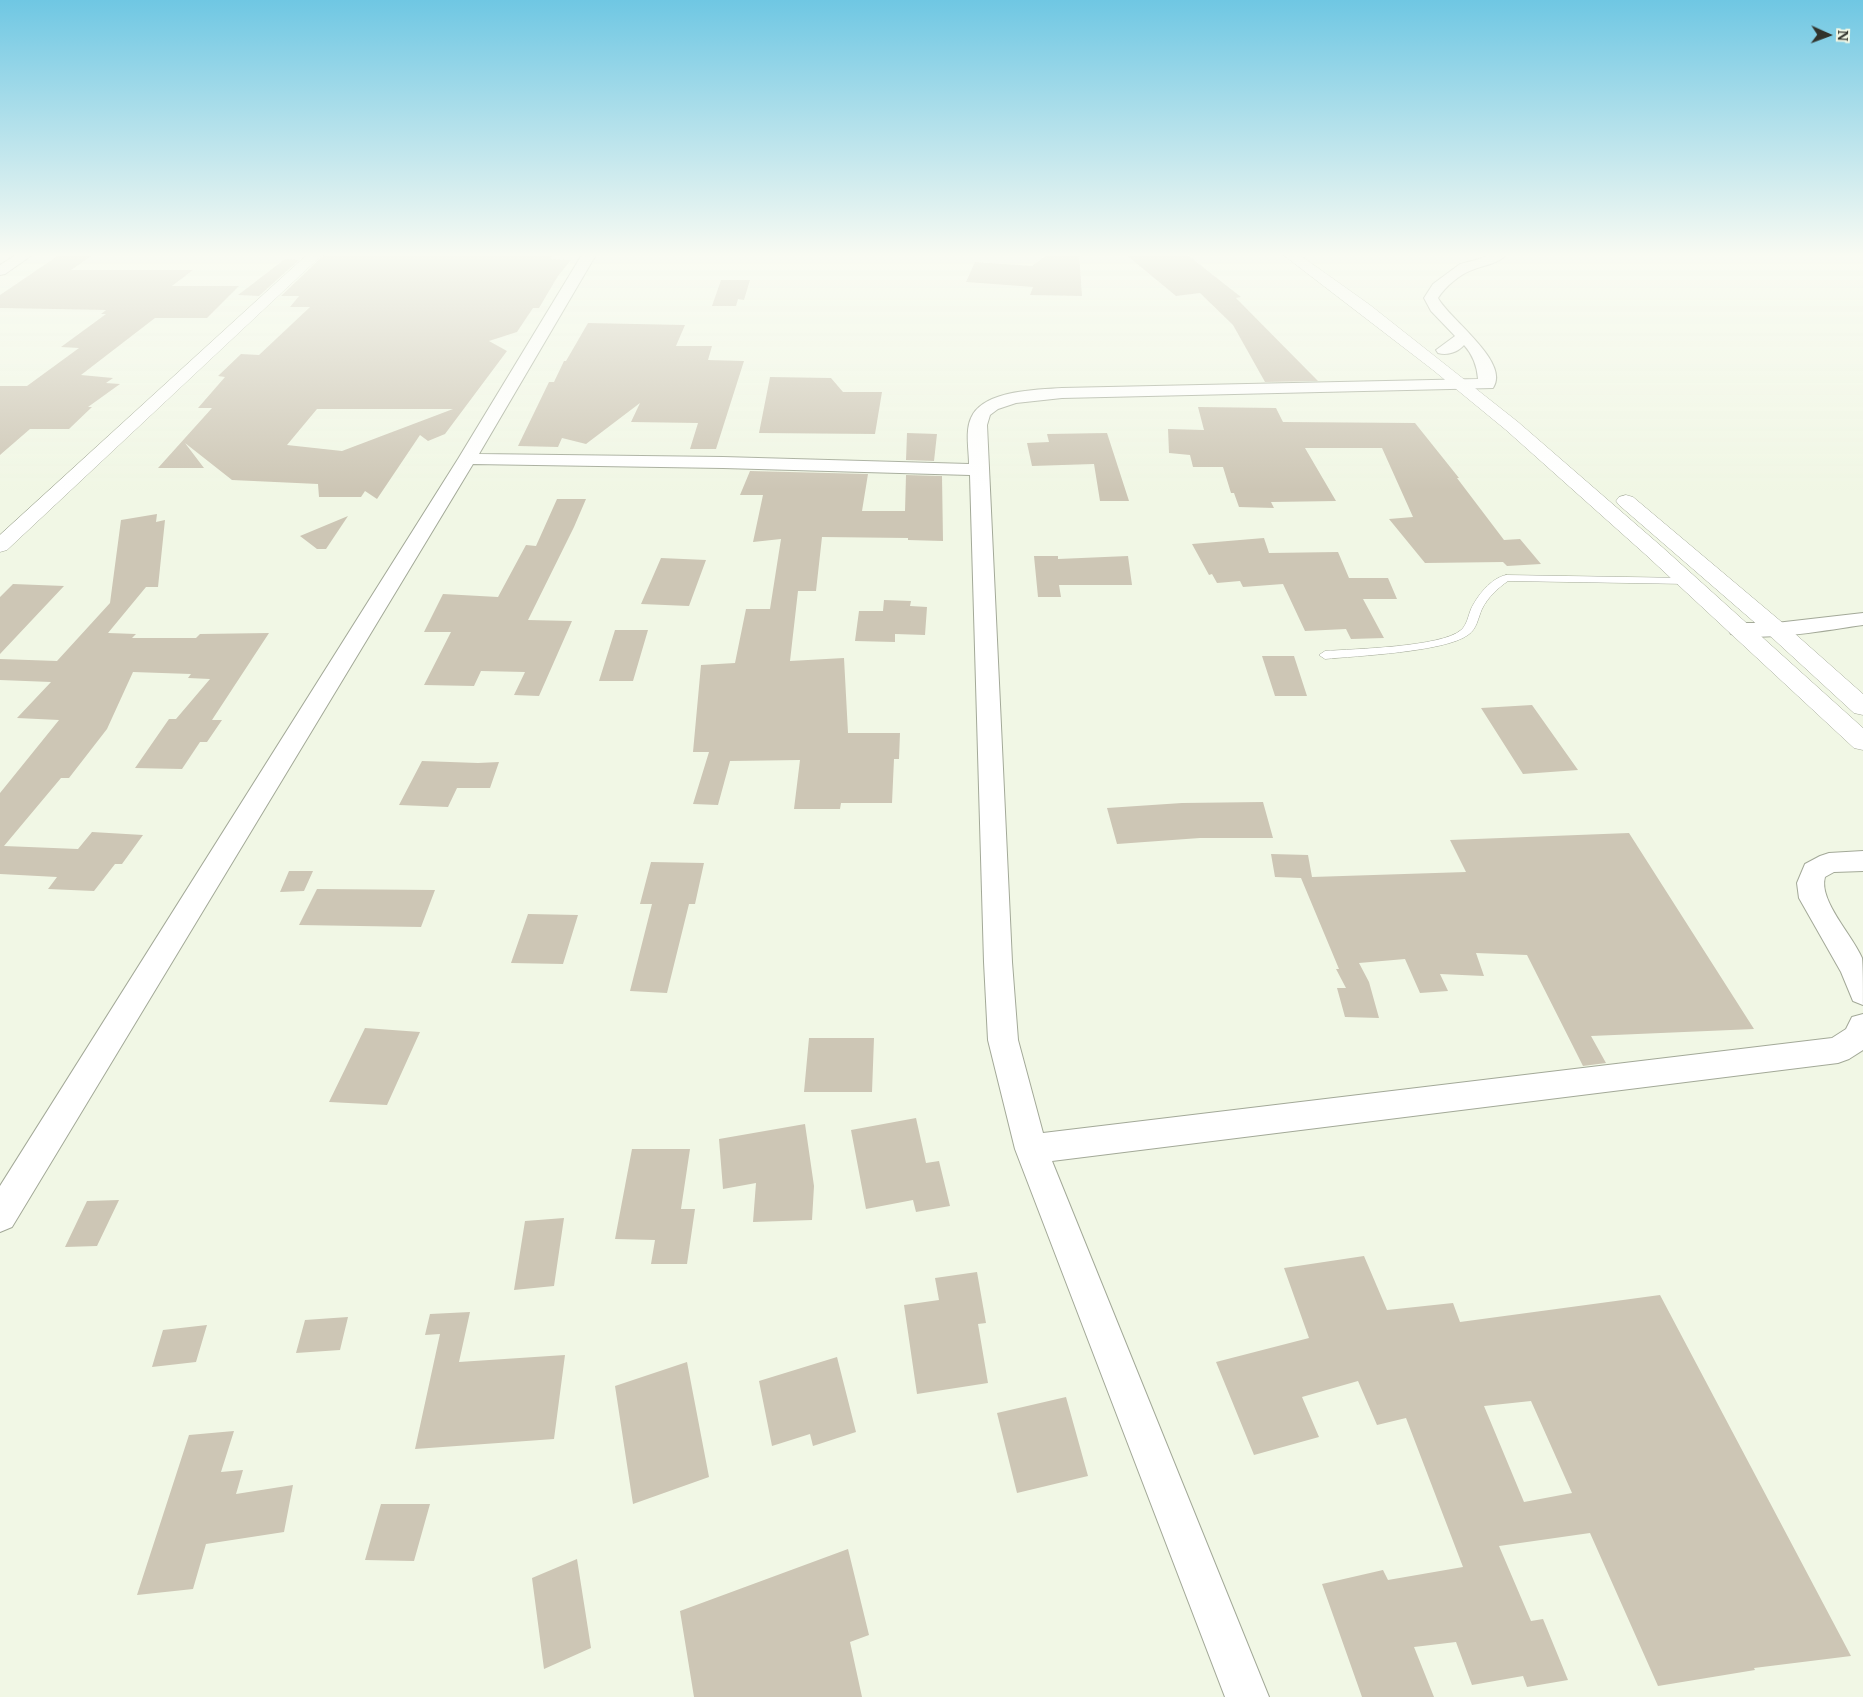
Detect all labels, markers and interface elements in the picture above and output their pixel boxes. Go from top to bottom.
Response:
north arrow [1803,10,1853,60]
text: N [1834,30,1852,41]

